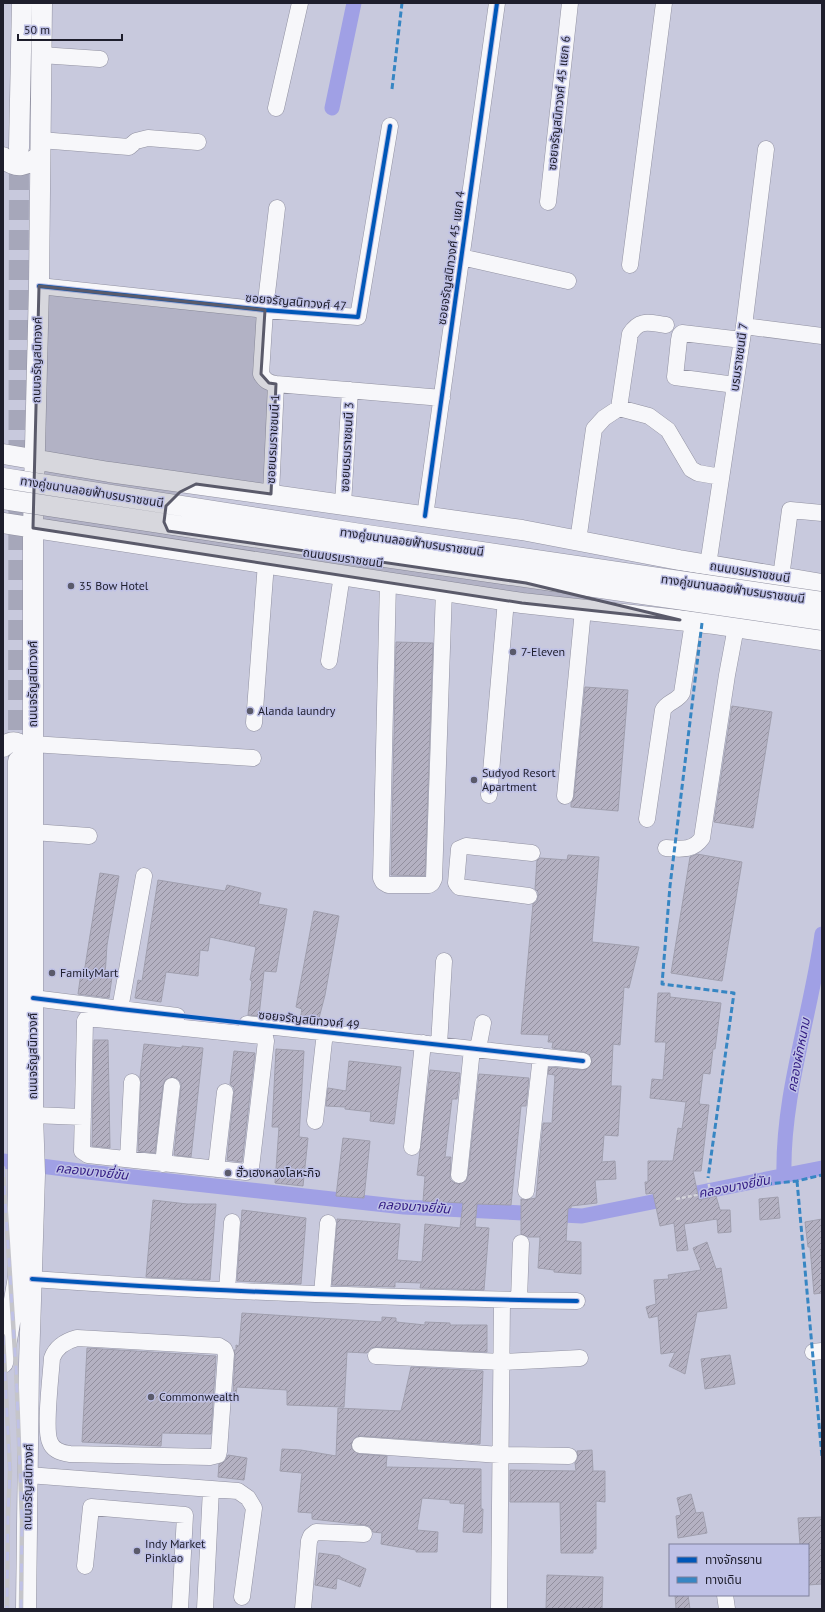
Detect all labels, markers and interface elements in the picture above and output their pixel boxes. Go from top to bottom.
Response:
scale bar [18,16,122,42]
text: 50 m [24,22,50,37]
street label: ซอยจรัญสนิทวงศ์ 45 แยก 6 [544,35,573,171]
street label: ซอยจรัญสนิทวงศ์ 45 แยก 4 [434,189,467,326]
street label: ซอยจรัญสนิทวงศ์ 47 [245,290,347,313]
street label: ถนนจรัญสนิทวงศ์ [28,317,45,403]
street label: บรมราชชนนี 7 [726,322,751,392]
street label: ซอยบรมราชชนนี 1 [263,394,282,484]
street label: ซอยบรมราชชนนี 3 [337,402,356,492]
street label: ทางคู่ขนานลอยฟ้าบรมราชชนนี [19,473,165,510]
street label: ทางคู่ขนานลอยฟ้าบรมราชชนนี [339,524,485,559]
street label: ถนนบรมราชชนนี [302,544,384,571]
street label: ถนนบรมราชชนนี [709,558,791,585]
street label: ทางคู่ขนานลอยฟ้าบรมราชชนนี [660,571,806,606]
place label: 35 Bow Hotel [79,578,149,593]
marker: 35 Bow Hotel [66,581,76,591]
street label: ถนนจรัญสนิทวงศ์ [25,641,40,727]
place label: 7-Eleven [521,644,565,659]
marker: 7-Eleven [508,647,518,657]
place label: Alanda laundry [258,703,336,718]
marker: Alanda laundry [245,706,255,716]
place label: Sudyod Resort Apartment [482,765,556,794]
marker: Sudyod Resort Apartment [469,775,479,785]
place label: FamilyMart [60,965,118,980]
marker: FamilyMart [47,968,57,978]
street label: ซอยจรัญสนิทวงศ์ 49 [258,1007,360,1032]
street label: ถนนจรัญสนิทวงศ์ [25,1013,40,1099]
water label: คลองผักหนาม [783,1016,814,1093]
water label: คลองบางยี่ขัน [55,1158,130,1184]
place label: ฮั่วเฮงหลงโลหะกิจ [236,1165,321,1180]
marker: ฮั่วเฮงหลงโลหะกิจ [223,1168,233,1178]
water label: คลองบางยี่ขัน [697,1170,772,1202]
water label: คลองบางยี่ขัน [377,1194,452,1218]
place label: Commonwealth [159,1389,239,1404]
marker: Commonwealth [146,1392,156,1402]
street label: ถนนจรัญสนิทวงศ์ [19,1444,36,1530]
place label: Indy Market Pinklao [145,1536,205,1565]
legend [669,1544,809,1596]
marker: Indy Market Pinklao [132,1546,142,1556]
text: ทางจักรยาน [705,1552,762,1567]
text: ทางเดิน [705,1572,742,1587]

